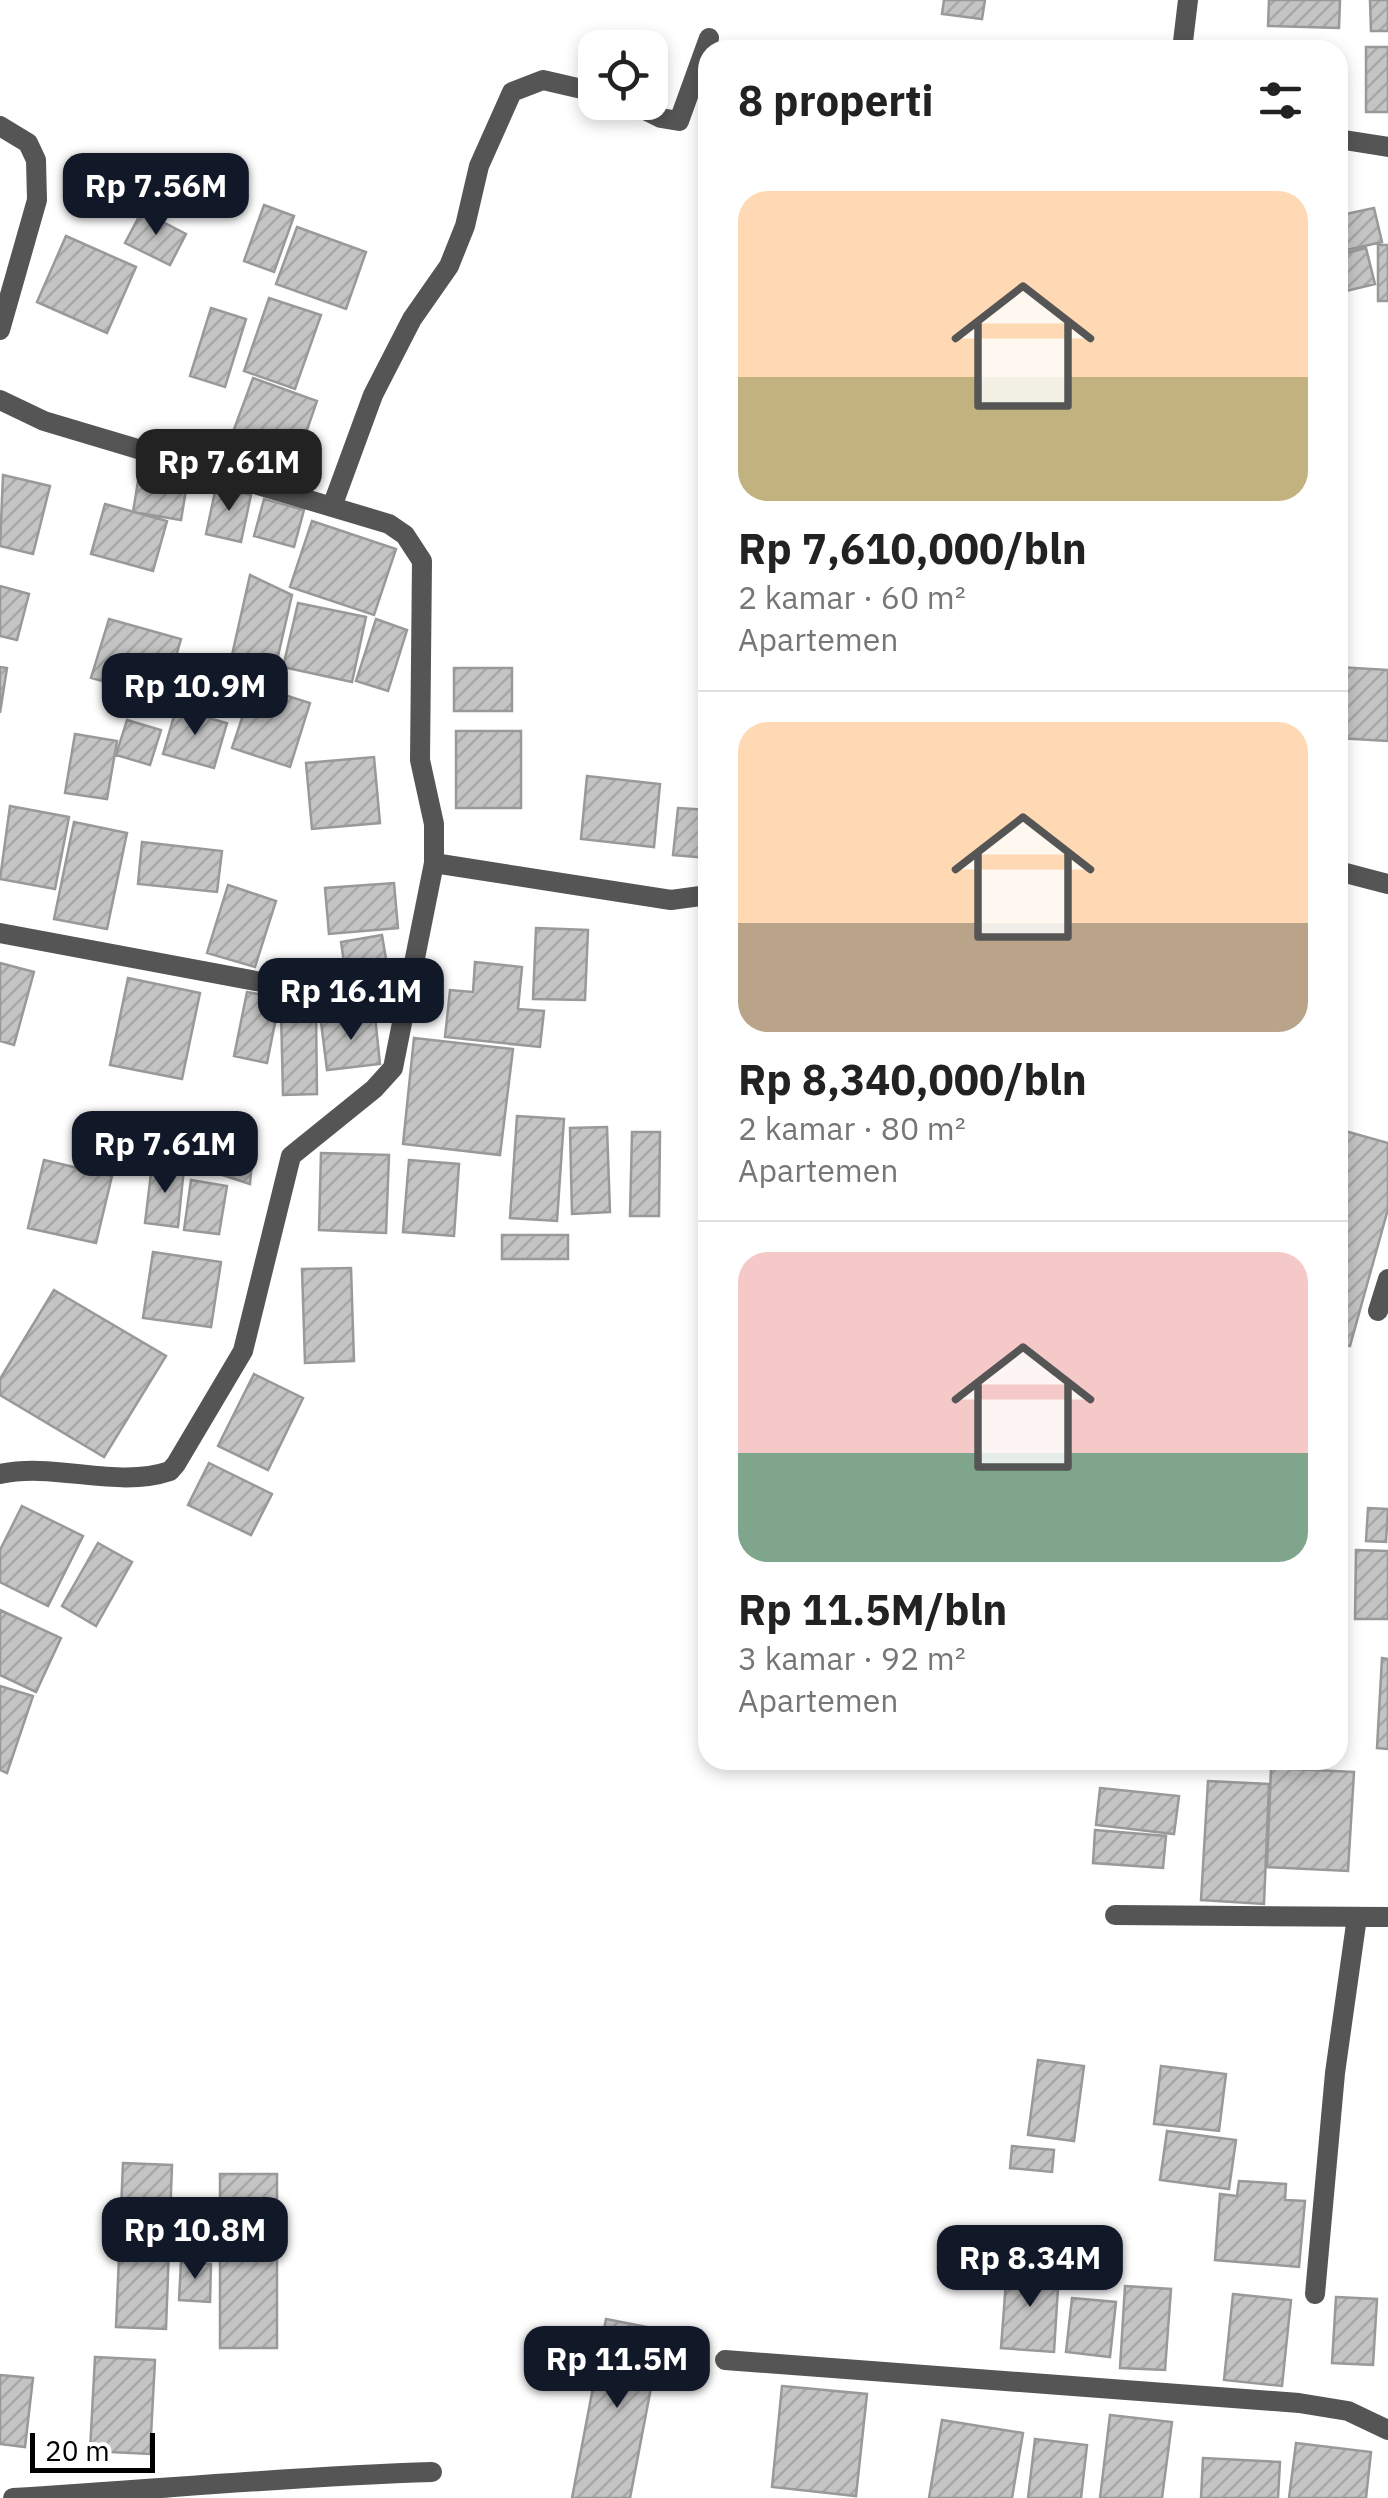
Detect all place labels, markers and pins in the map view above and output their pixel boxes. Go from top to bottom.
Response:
pin: Rp 7.56M [53,153,259,238]
pin: Rp 7.61M [126,429,332,514]
pin: Rp 10.9M [92,653,298,738]
pin: Rp 16.1M [248,958,454,1043]
pin: Rp 7.61M [62,1111,268,1196]
pin: Rp 10.8M [92,2197,298,2282]
pin: Rp 8.34M [927,2225,1133,2310]
pin: Rp 11.5M [514,2326,720,2411]

